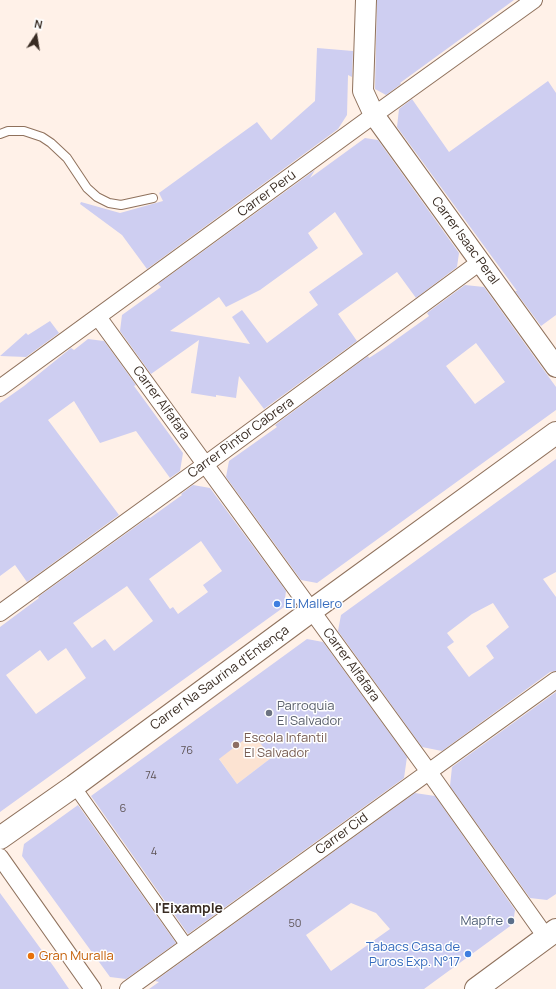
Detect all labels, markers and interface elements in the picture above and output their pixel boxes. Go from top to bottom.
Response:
north arrow [16,16,56,56]
text: N [33,16,44,32]
street label: Carrer Perú [235,168,299,220]
street label: Carrer Isaac Peral [428,194,502,288]
street label: Carrer Alfafara [129,363,193,443]
street label: Carrer Pintor Cabrera [185,394,297,482]
place label: El Mallero [285,596,342,612]
marker: El Mallero [272,599,282,609]
street label: Carrer Na Saurina d'Entença [148,622,292,734]
street label: Carrer Alfafara [319,625,383,705]
place label: Parroquia El Salvador [277,698,342,729]
marker: Parroquia El Salvador [264,708,274,718]
place label: Escola Infantil El Salvador [244,730,327,761]
marker: Escola Infantil El Salvador [231,740,241,750]
house number: 76 [181,744,193,758]
house number: 74 [145,769,157,783]
house number: 6 [120,802,126,816]
street label: Carrer Cid [313,810,371,858]
house number: 4 [151,845,157,859]
district label: l'Eixample [155,901,223,917]
place label: Mapfre [460,913,503,929]
marker: Mapfre [506,916,516,926]
house number: 50 [288,917,302,931]
place label: Tabacs Casa de Puros Exp. N°17 [366,939,460,970]
place label: Gran Muralla [39,948,114,964]
marker: Tabacs Casa de Puros Exp. N°17 [463,949,473,959]
marker: Gran Muralla [26,951,36,961]

